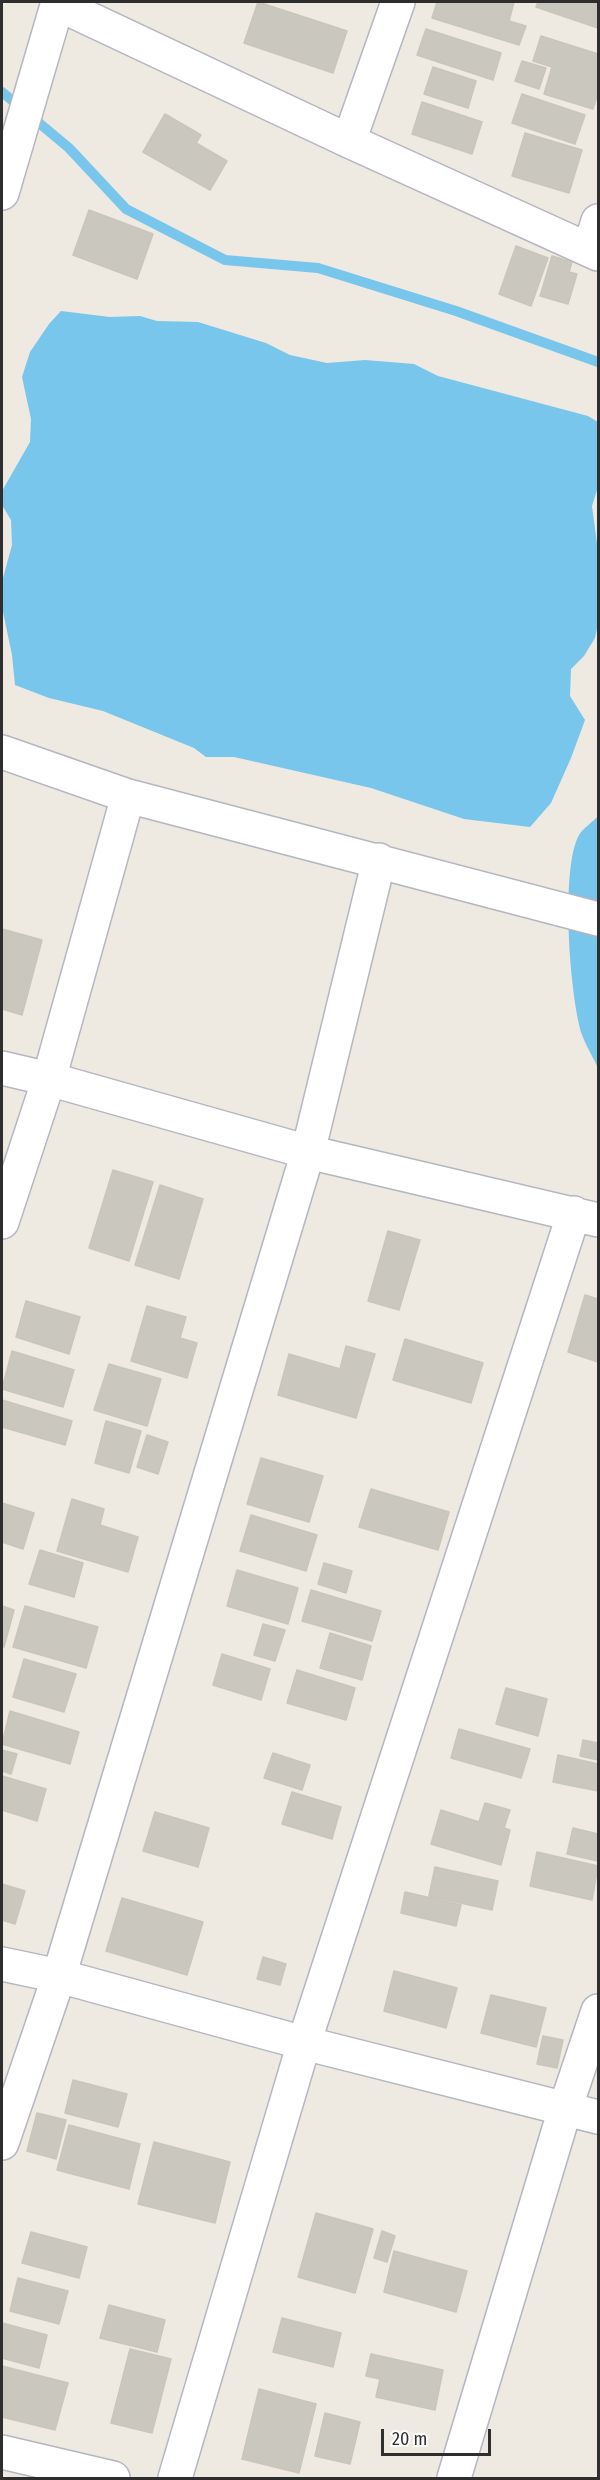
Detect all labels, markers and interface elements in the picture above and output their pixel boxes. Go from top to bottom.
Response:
scale bar [384,2417,494,2455]
text: 20 m [392,2428,427,2450]

